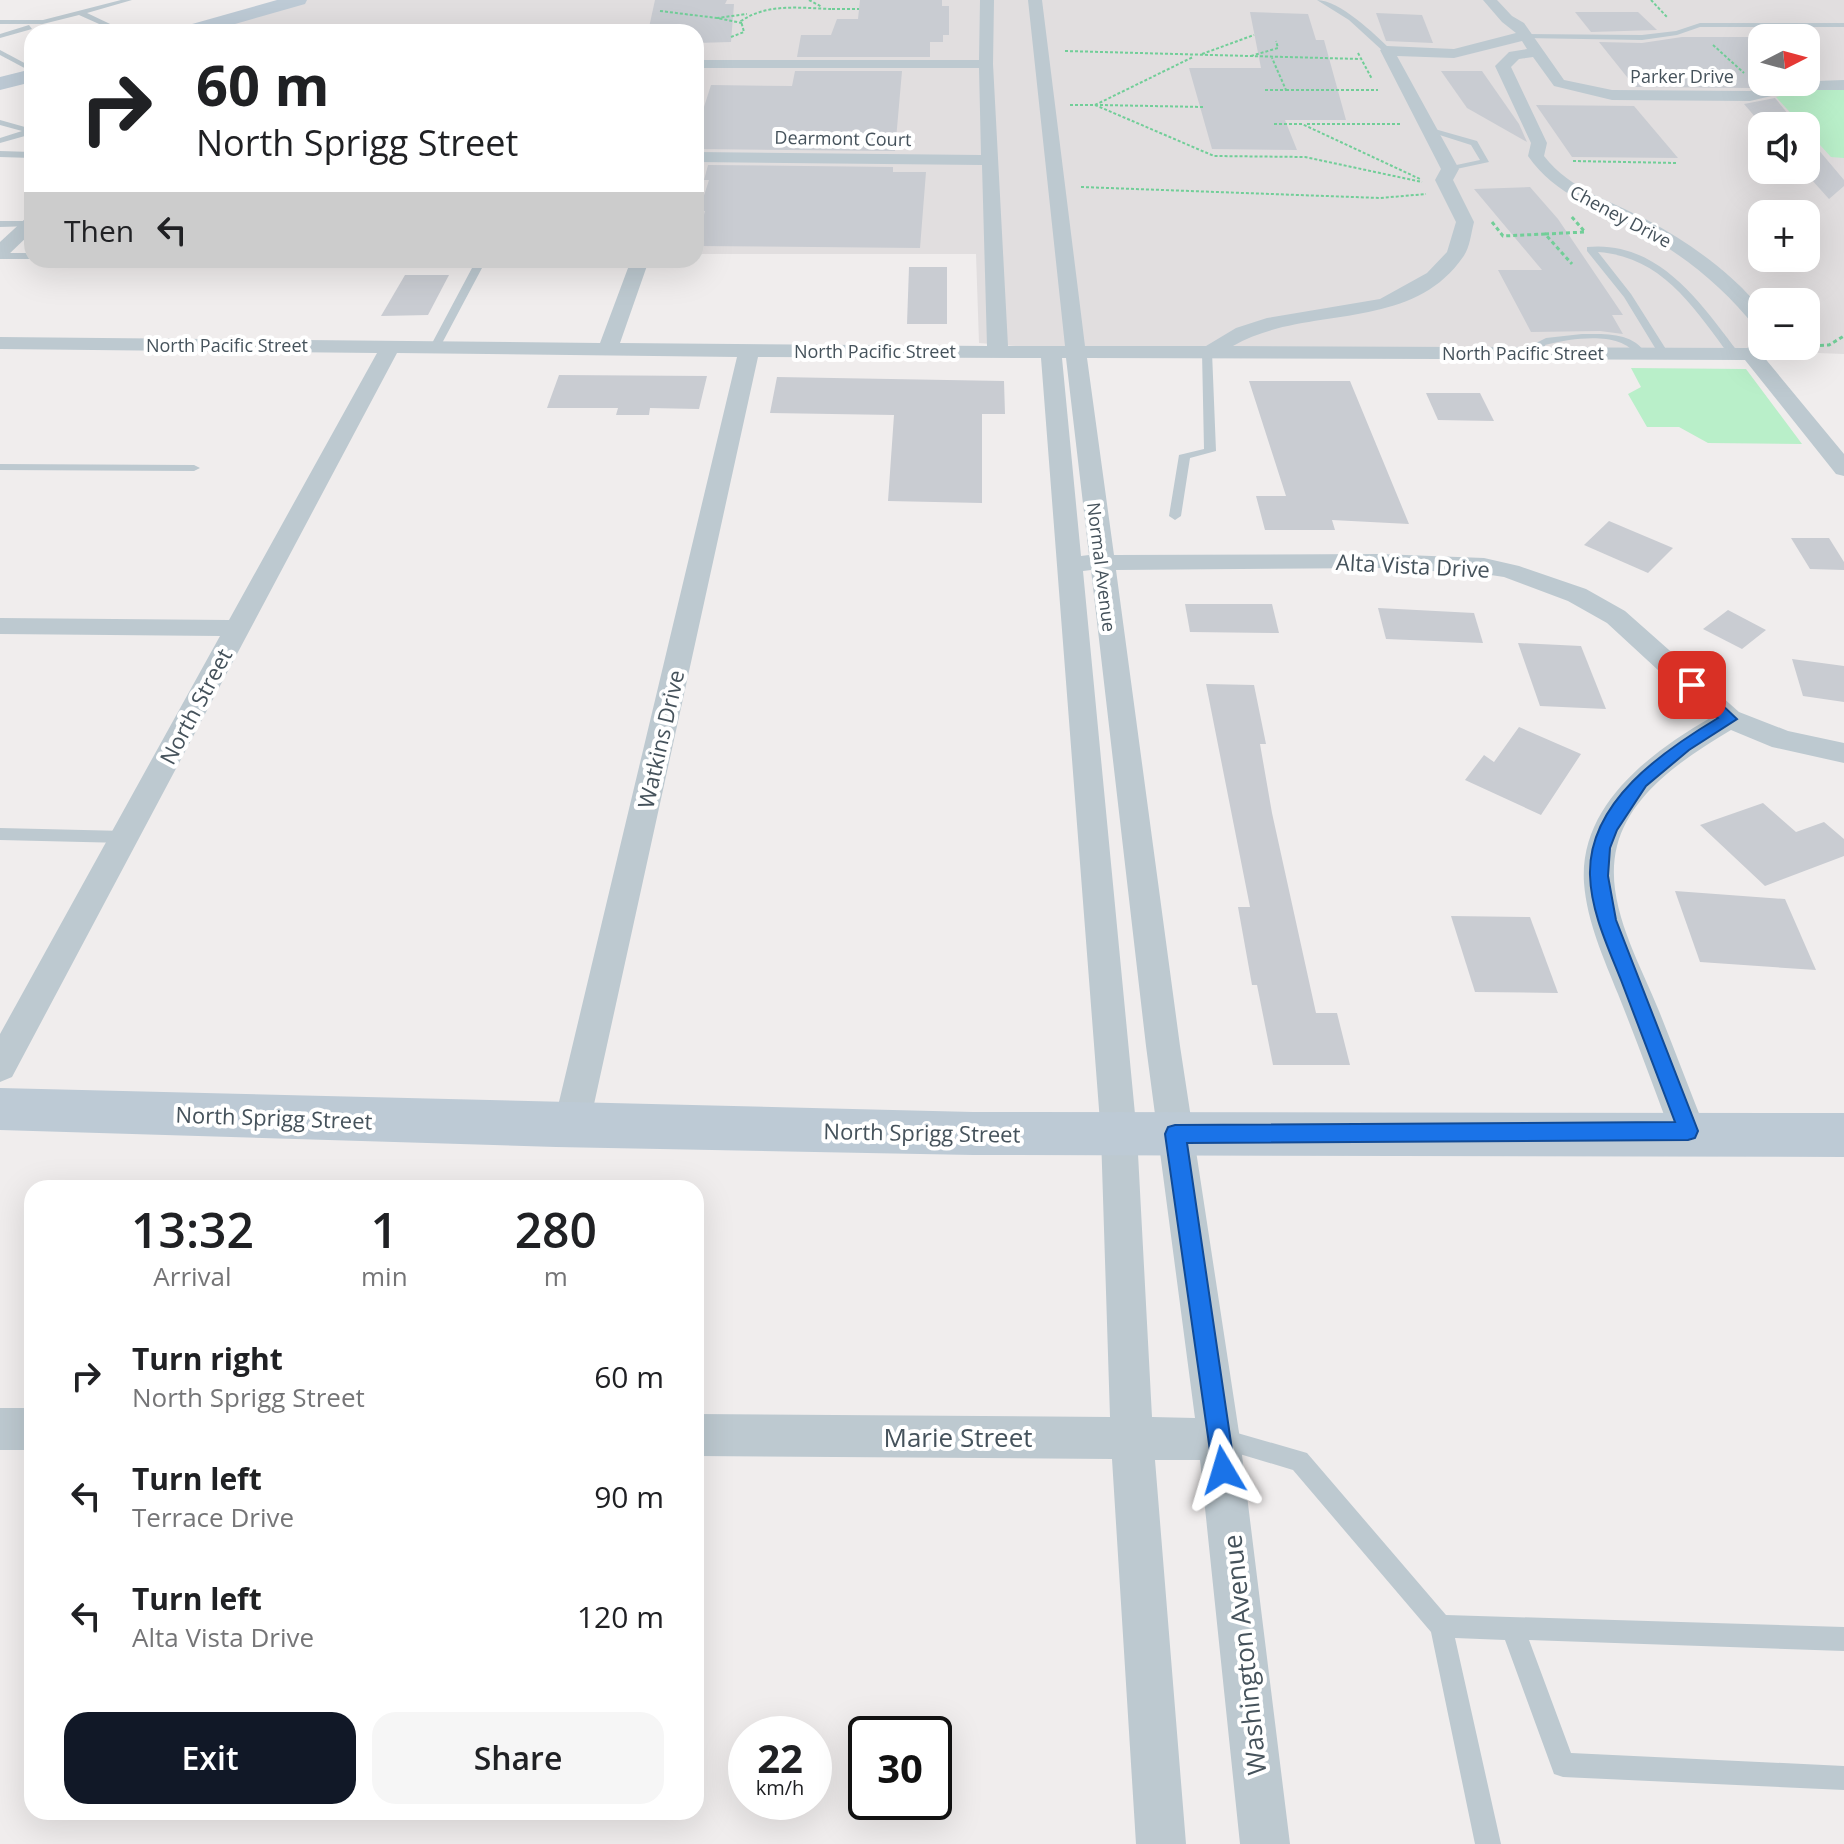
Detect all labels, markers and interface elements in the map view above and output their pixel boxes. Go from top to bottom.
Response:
north arrow [1748,24,1820,96]
map controls [1748,24,1820,360]
text: 60 m [196,46,330,122]
icon: right [64,56,168,160]
street label: Parker Drive [1630,64,1734,88]
button: sound [1748,112,1820,184]
text: North Sprigg Street [196,118,518,167]
street label: Dearmont Court [774,125,912,151]
street label: Cheney Drive [1566,179,1676,253]
button: + [1748,200,1820,272]
icon: left [150,208,194,252]
text: Then [64,210,134,251]
button: − [1748,288,1820,360]
street label: North Pacific Street [146,333,308,357]
street label: North Pacific Street [794,339,956,363]
street label: North Pacific Street [1442,341,1604,365]
street label: Normal Avenue [1082,501,1122,633]
street label: Alta Vista Drive [1335,546,1491,584]
street label: North Street [152,643,238,769]
pin [1658,651,1726,719]
icon: arrive [1670,663,1714,707]
street label: Watkins Drive [630,667,690,811]
street label: North Sprigg Street [175,1099,373,1135]
street label: North Sprigg Street [823,1115,1021,1149]
text: 13:32 [131,1197,254,1262]
text: 1 [371,1197,398,1262]
text: 280 [515,1197,597,1262]
text: Arrival [153,1258,232,1294]
text: min [361,1258,408,1294]
text: m [544,1258,568,1294]
text: Turn right [132,1338,283,1379]
icon: right [64,1354,108,1398]
text: 60 m [594,1356,664,1397]
text: North Sprigg Street [132,1379,365,1415]
street label: Marie Street [884,1419,1033,1455]
position arrow [1181,1428,1265,1512]
text: Turn left [132,1458,262,1499]
icon: left [64,1474,108,1518]
text: 90 m [594,1476,664,1517]
text: Terrace Drive [132,1499,294,1535]
street label: Washington Avenue [1213,1533,1275,1777]
text: Turn left [132,1578,262,1619]
icon: left [64,1594,108,1638]
text: 120 m [577,1596,664,1637]
text: Alta Vista Drive [132,1619,314,1655]
button: Exit [64,1712,356,1804]
button: Share [372,1712,664,1804]
speed limit sign: 30 [848,1716,952,1820]
text: 22 [757,1730,803,1785]
text: km/h [756,1774,804,1801]

